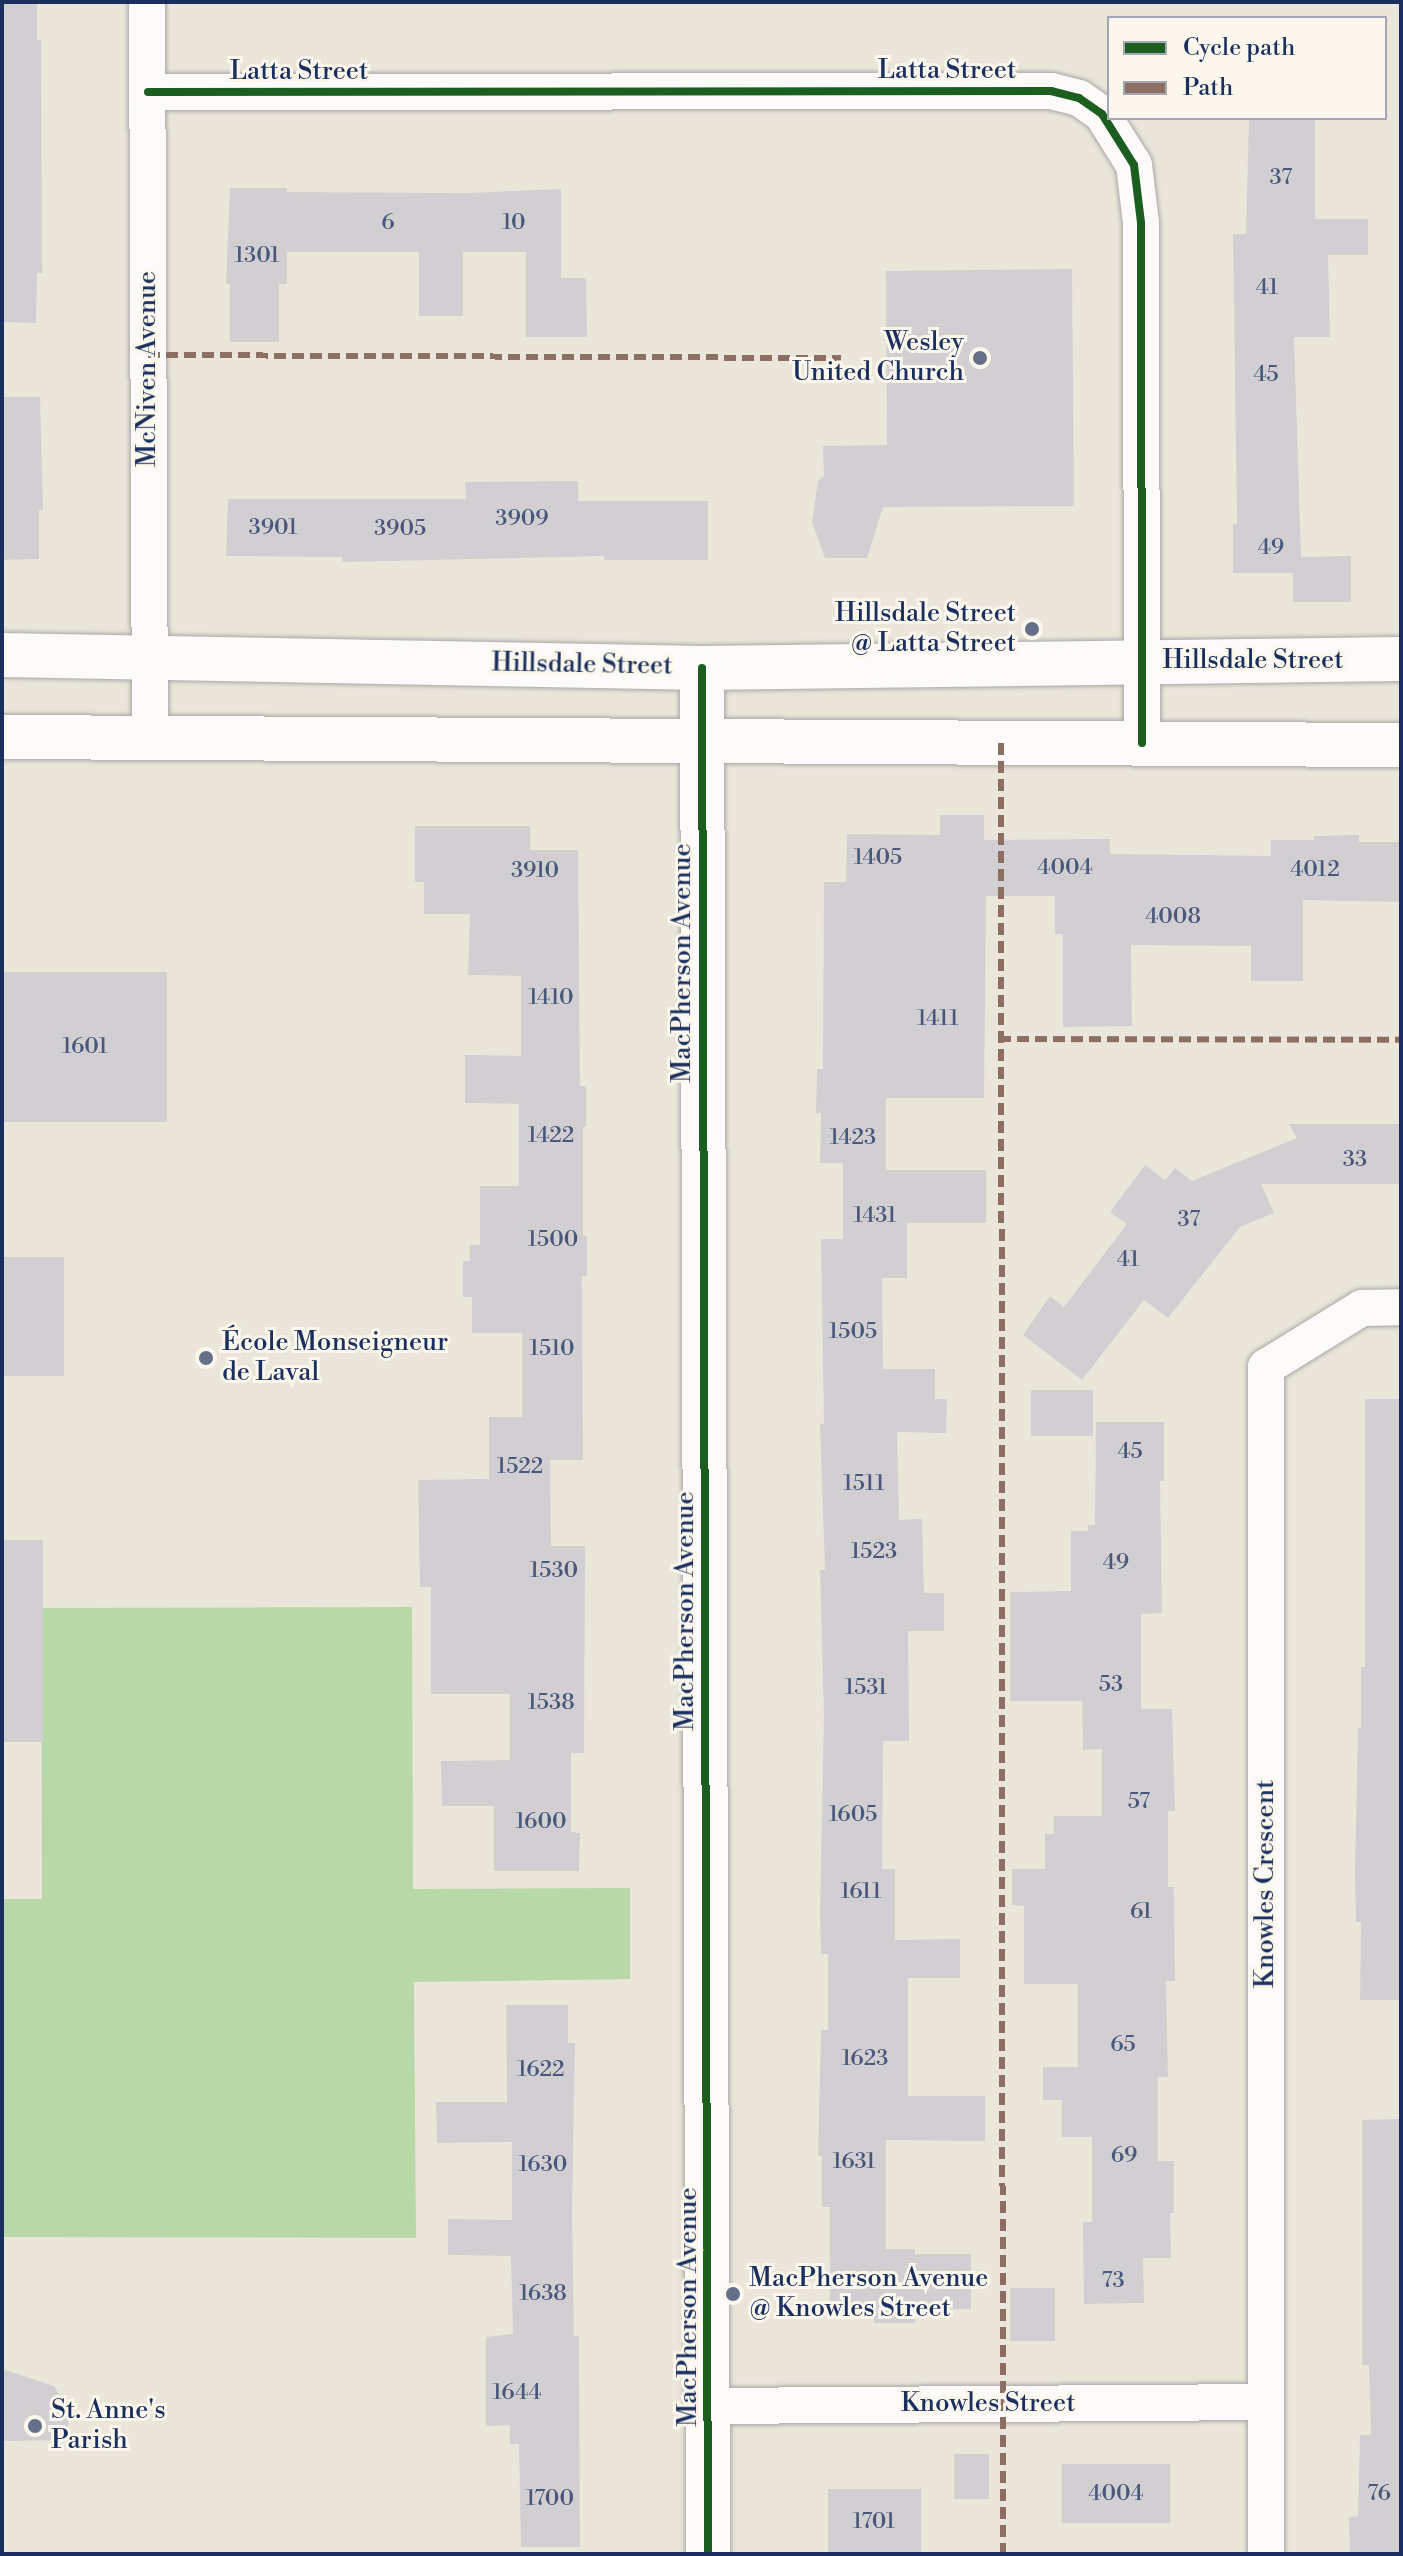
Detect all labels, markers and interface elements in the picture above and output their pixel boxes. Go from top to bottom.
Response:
legend [1107,16,1387,120]
text: Cycle path [1183,33,1295,63]
street label: Latta Street [878,55,1016,87]
street label: Latta Street [230,56,368,88]
text: Path [1183,73,1233,103]
house number: 37 [1270,165,1292,191]
house number: 6 [381,210,395,236]
house number: 10 [502,210,526,236]
house number: 1301 [235,243,279,269]
street label: McNiven Avenue [132,271,164,467]
house number: 41 [1256,275,1278,301]
place label: Wesley United Church [792,327,964,388]
marker: Wesley United Church [971,349,989,367]
house number: 45 [1253,362,1279,388]
house number: 3909 [495,506,549,532]
house number: 3901 [249,515,297,541]
house number: 3905 [374,516,426,542]
house number: 49 [1258,535,1284,561]
place label: Hillsdale Street @ Latta Street [835,598,1016,660]
marker: Hillsdale Street @ Latta Street [1023,620,1041,638]
street label: Hillsdale Street [1163,645,1343,677]
street label: Hillsdale Street [491,648,673,682]
street label: MacPherson Avenue [667,843,699,1083]
house number: 1405 [854,845,902,871]
house number: 4004 [1037,855,1093,881]
house number: 4012 [1290,857,1340,883]
house number: 3910 [511,858,559,884]
house number: 4008 [1145,904,1201,930]
house number: 1410 [528,985,574,1011]
house number: 1411 [917,1006,959,1032]
house number: 1601 [62,1034,108,1060]
house number: 1422 [528,1123,574,1149]
house number: 1423 [830,1125,876,1151]
house number: 33 [1343,1147,1367,1173]
house number: 1431 [854,1203,896,1229]
house number: 37 [1178,1207,1200,1233]
house number: 1500 [528,1227,578,1253]
house number: 41 [1117,1247,1139,1273]
house number: 1505 [829,1319,877,1345]
place label: École Monseigneur de Laval [222,1327,448,1388]
house number: 1510 [530,1336,574,1362]
marker: École Monseigneur de Laval [197,1349,215,1367]
house number: 45 [1117,1439,1143,1465]
house number: 1522 [497,1454,543,1480]
house number: 1511 [843,1471,885,1497]
street label: MacPherson Avenue [670,1491,702,1731]
house number: 1523 [851,1539,897,1565]
house number: 49 [1103,1550,1129,1576]
house number: 1530 [530,1558,578,1584]
house number: 53 [1099,1672,1123,1698]
house number: 1531 [845,1675,887,1701]
house number: 1538 [527,1690,575,1716]
street label: Knowles Crescent [1250,1780,1282,1988]
house number: 57 [1128,1789,1150,1815]
house number: 1605 [829,1802,877,1828]
house number: 1600 [515,1809,567,1835]
house number: 1611 [840,1879,882,1905]
house number: 61 [1130,1899,1152,1925]
house number: 65 [1110,2032,1136,2058]
house number: 1623 [842,2046,888,2072]
house number: 1622 [517,2057,565,2083]
house number: 69 [1111,2143,1137,2169]
house number: 1631 [832,2149,876,2175]
house number: 1630 [519,2152,567,2178]
street label: MacPherson Avenue [673,2187,705,2427]
place label: MacPherson Avenue @ Knowles Street [749,2263,988,2324]
house number: 73 [1101,2268,1125,2294]
house number: 1638 [519,2281,567,2307]
marker: MacPherson Avenue @ Knowles Street [724,2285,742,2303]
house number: 1644 [492,2380,542,2406]
street label: Knowles Street [901,2388,1075,2420]
place label: St. Anne's Parish [51,2395,166,2456]
marker: St. Anne's Parish [26,2417,44,2435]
house number: 4004 [1088,2481,1144,2507]
house number: 76 [1367,2481,1391,2507]
house number: 1700 [526,2486,574,2512]
house number: 1701 [853,2509,895,2535]

